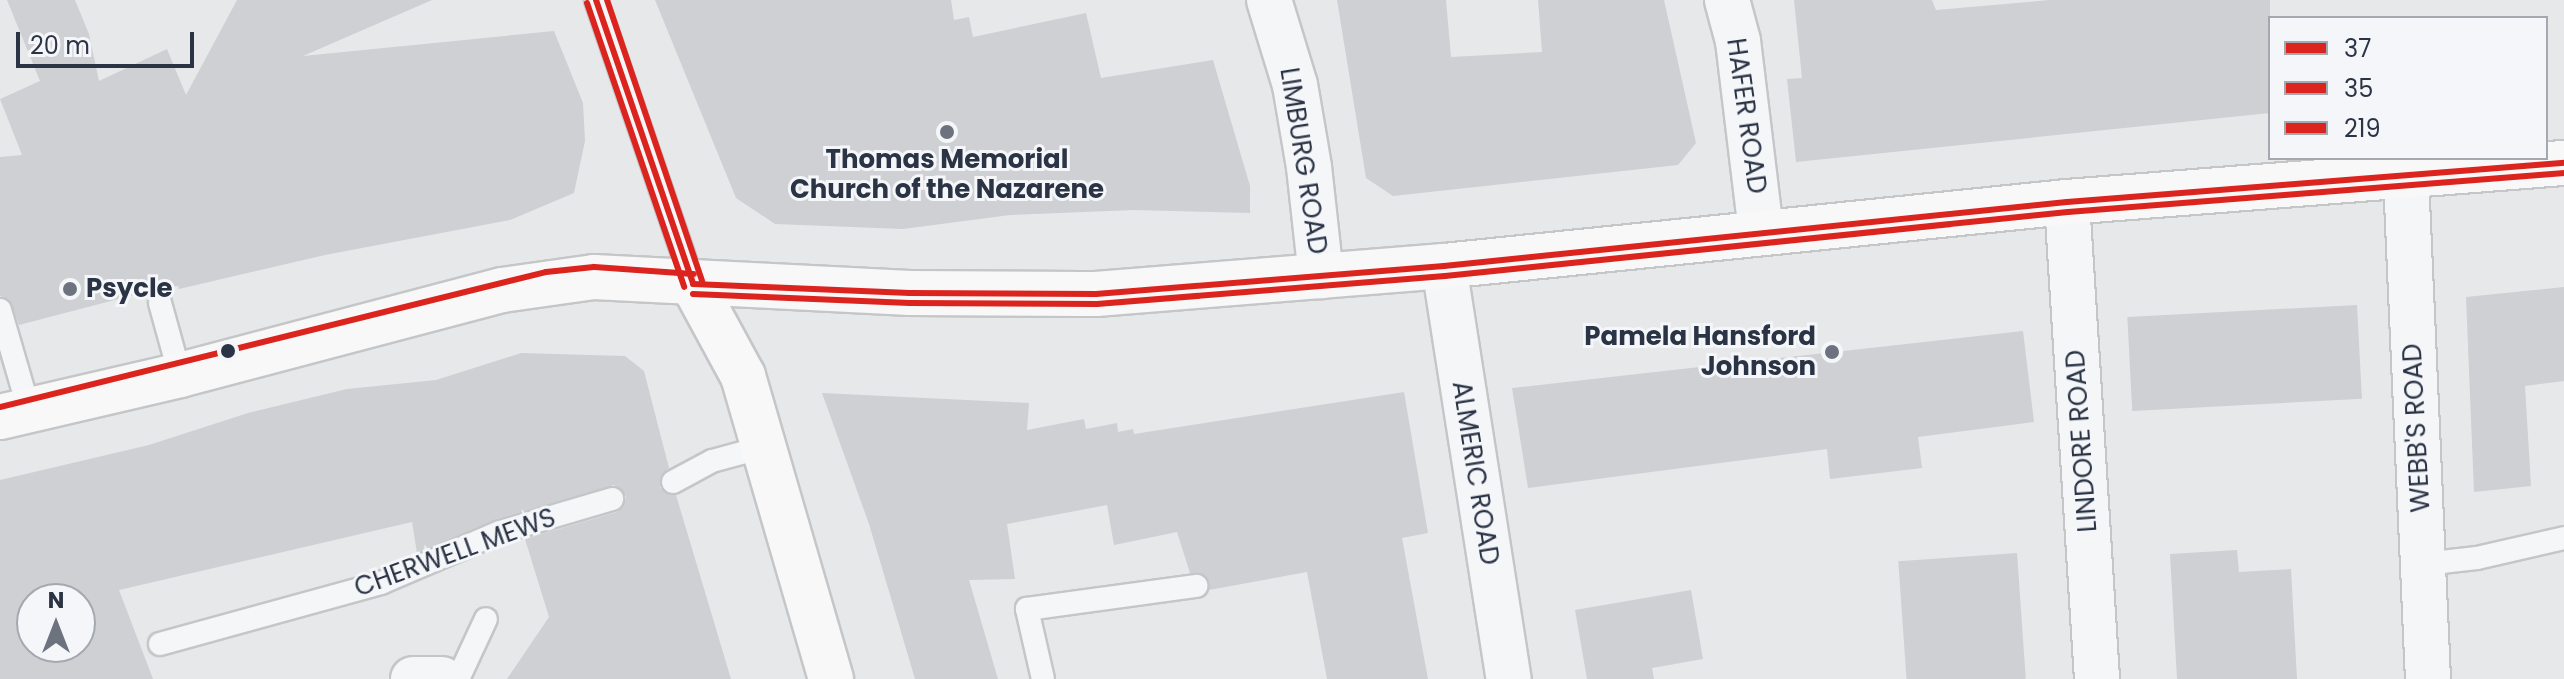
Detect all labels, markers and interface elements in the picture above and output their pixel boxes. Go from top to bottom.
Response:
scale bar [20,16,198,66]
legend [2268,16,2548,160]
text: 20 m [30,29,90,62]
text: 37 [2344,32,2371,65]
street label: HAFER ROAD [1720,36,1772,196]
street label: LIMBURG ROAD [1273,65,1333,257]
text: 35 [2344,72,2373,105]
text: 219 [2344,112,2381,145]
marker: Thomas Memorial Church of the Nazarene [938,123,956,141]
place label: Thomas Memorial Church of the Nazarene [790,144,1104,206]
place label: Psycle [86,273,173,305]
marker: Psycle [61,280,79,298]
place label: Pamela Hansford Johnson [1584,321,1816,382]
unlabelled marker [220,343,236,359]
marker: Pamela Hansford Johnson [1823,343,1841,361]
street label: WEBB'S ROAD [2397,343,2437,513]
street label: LINDORE ROAD [2060,349,2104,533]
street label: ALMERIC ROAD [1445,379,1505,567]
street label: CHERWELL MEWS [350,502,560,604]
north arrow [16,583,96,663]
text: N [48,585,64,616]

